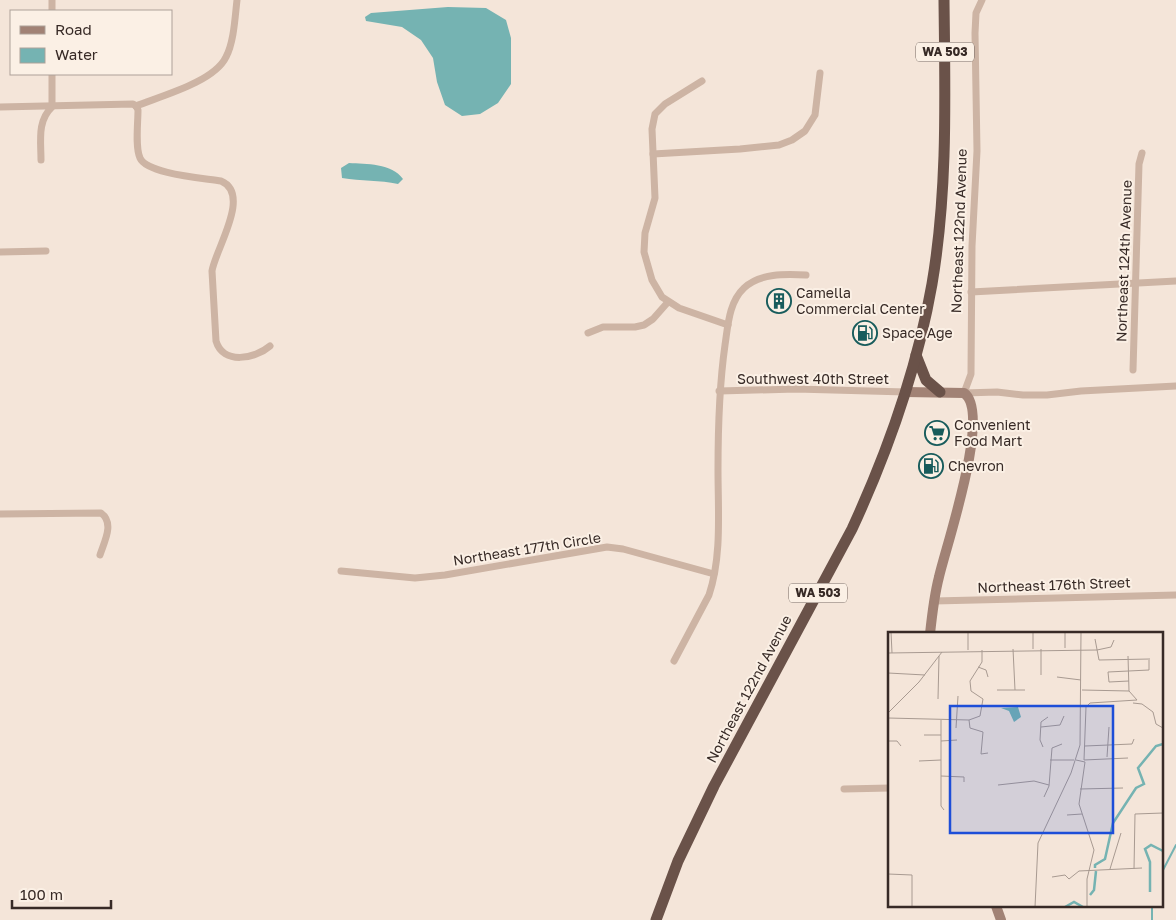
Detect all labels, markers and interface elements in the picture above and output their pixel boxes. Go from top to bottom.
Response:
legend [10,10,172,75]
text: Road [55,20,92,38]
road number: WA 503 [916,42,974,62]
text: Water [55,45,98,63]
street label: Northeast 122nd Avenue [947,148,970,314]
street label: Northeast 124th Avenue [1112,180,1135,342]
place label: Camella Commercial Center [796,284,925,317]
building icon: Camella Commercial Center [766,288,792,314]
fuel station icon: Space Age [852,320,878,346]
place label: Space Age [882,324,953,341]
street label: Southwest 40th Street [737,370,889,387]
place label: Convenient Food Mart [954,416,1030,449]
supermarket icon: Convenient Food Mart [924,420,950,446]
fuel station icon: Chevron [918,453,944,479]
place label: Chevron [948,457,1004,474]
street label: Northeast 177th Circle [452,528,602,569]
street label: Northeast 176th Street [977,573,1131,596]
road number: WA 503 [789,584,847,602]
street label: Northeast 122nd Avenue [702,612,795,765]
inset map [888,632,1164,908]
scale bar [12,878,111,910]
text: 100 m [20,885,63,903]

